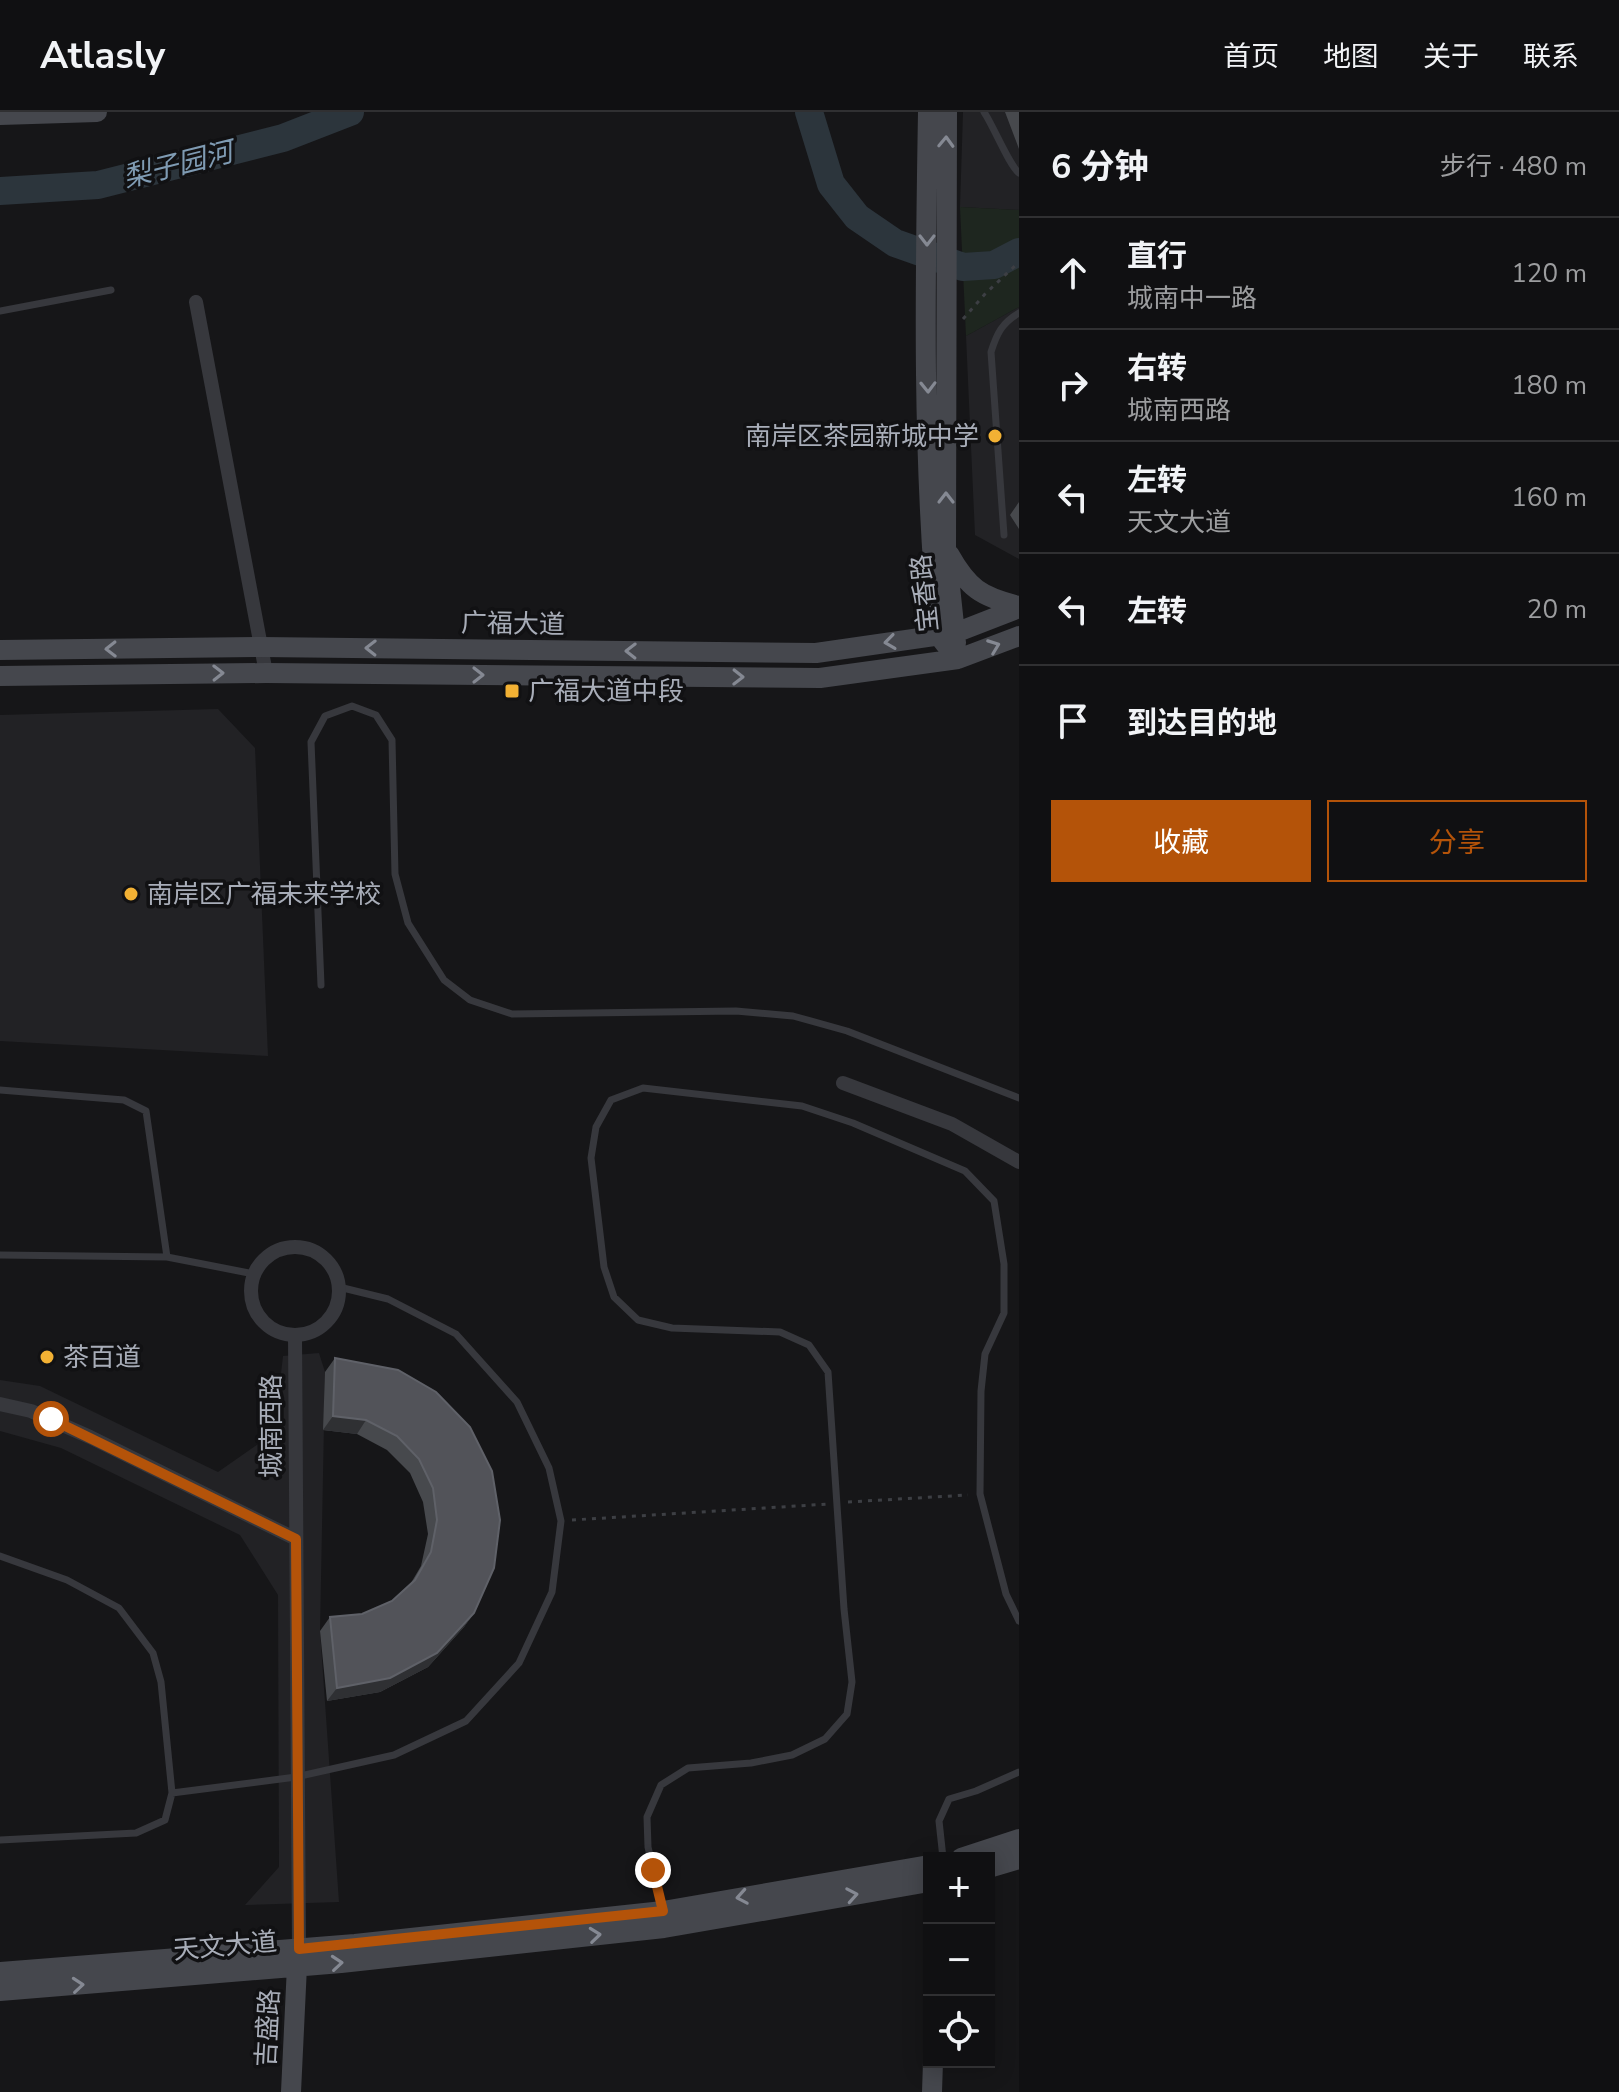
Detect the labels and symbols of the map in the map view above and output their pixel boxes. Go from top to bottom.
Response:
water label: 梨子园河 [119,132,242,197]
one-way arrow [938,135,955,148]
one-way arrow [918,234,936,247]
one-way arrow [919,381,936,394]
place label: 南岸区茶园新城中学 [745,419,979,454]
marker: 南岸区茶园新城中学 [986,427,1004,445]
one-way arrow [937,491,955,504]
street label: 宝香路 [904,552,946,634]
street label: 广福大道 [461,606,565,642]
one-way arrow [884,634,897,651]
one-way arrow [986,639,1000,656]
one-way arrow [104,640,117,658]
one-way arrow [364,640,377,657]
one-way arrow [624,642,637,660]
one-way arrow [212,664,225,682]
one-way arrow [472,666,485,683]
one-way arrow [732,668,745,686]
place label: 广福大道中段 [528,674,684,709]
marker: 广福大道中段 [503,682,521,700]
place label: 南岸区广福未来学校 [147,877,381,912]
marker: 南岸区广福未来学校 [122,885,140,903]
place label: 茶百道 [63,1340,141,1375]
marker: 茶百道 [38,1348,56,1366]
street label: 城南西路 [254,1374,289,1478]
route start [33,1401,69,1437]
route end [635,1852,671,1888]
one-way arrow [845,1887,859,1904]
one-way arrow [735,1888,749,1905]
street label: 天文大道 [172,1924,278,1968]
one-way arrow [589,1927,602,1944]
one-way arrow [331,1955,344,1972]
one-way arrow [72,1976,85,1993]
street label: 吉盛路 [248,1988,288,2068]

